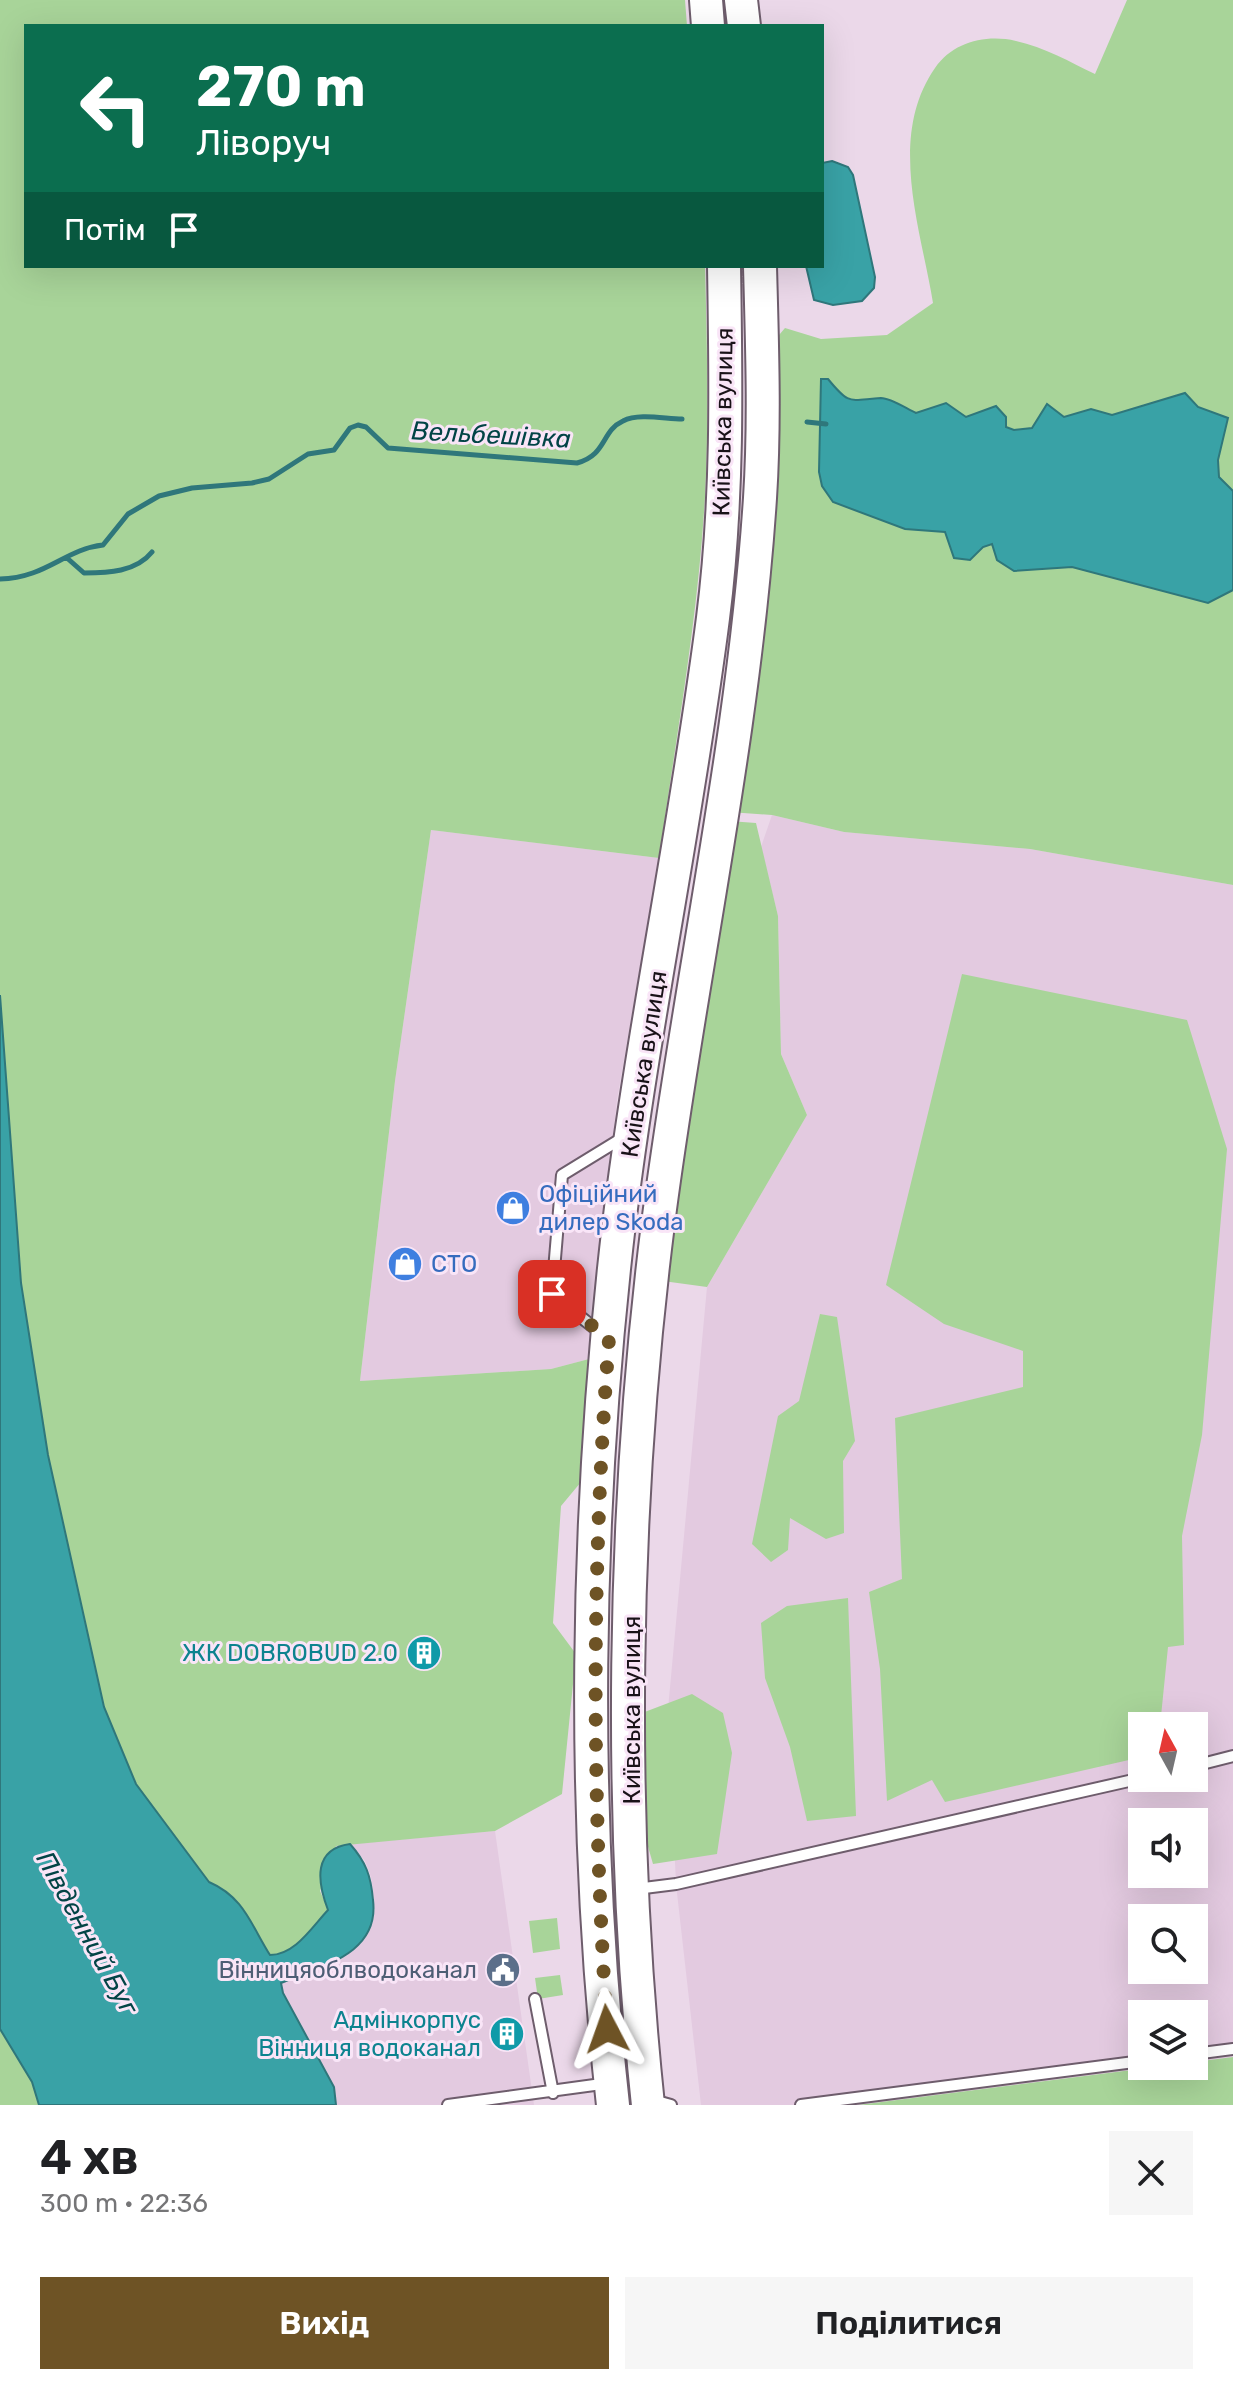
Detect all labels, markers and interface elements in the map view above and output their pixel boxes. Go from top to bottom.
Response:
text: 270 m [196,54,366,120]
icon: left [64,56,168,160]
text: Ліворуч [196,121,331,164]
icon: arrive [162,208,206,252]
text: Потім [64,212,146,248]
street label: Київська вулиця [707,327,739,517]
water label: Вельбешівка [410,415,572,455]
street label: Київська вулиця [615,969,673,1159]
place label: Офіційний дилер Skoda [539,1180,684,1236]
shop icon: Офіційний дилер Skoda [494,1189,532,1227]
shop icon: СТО [386,1245,424,1283]
place label: СТО [431,1250,477,1278]
pin [518,1260,586,1328]
icon: arrive [530,1272,574,1316]
street label: Київська вулиця [618,1616,646,1804]
building icon: ЖК DOBROBUD 2.0 [405,1634,443,1672]
place label: ЖК DOBROBUD 2.0 [182,1639,398,1667]
north arrow [1128,1712,1208,1792]
map controls [1128,1712,1208,2080]
button: sound [1128,1808,1208,1888]
water label: Південний Буг [30,1846,145,2021]
button: search [1128,1904,1208,1984]
public building icon: Вінницяоблводоканал [484,1951,522,1989]
place label: Вінницяоблводоканал [218,1956,477,1984]
position arrow [565,1987,649,2071]
button: layers [1128,2000,1208,2080]
place label: Адмінкорпус Вінниця водоканал [258,2006,481,2062]
building icon: Адмінкорпус Вінниця водоканал [488,2015,526,2053]
text: 4 хв [40,2129,139,2186]
button: close [1109,2131,1193,2215]
text: 300 m · 22:36 [40,2188,208,2219]
button: Вихід [40,2277,609,2369]
button: Поділитися [625,2277,1193,2369]

